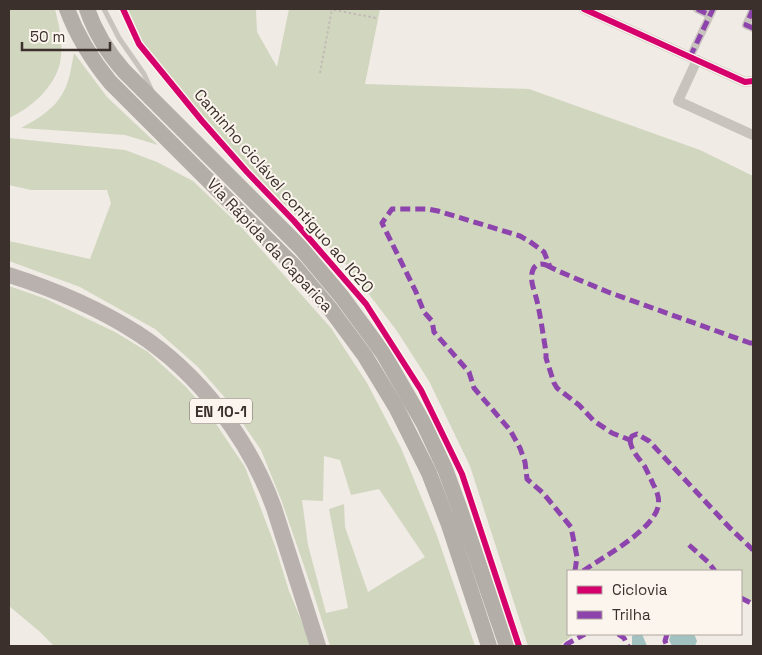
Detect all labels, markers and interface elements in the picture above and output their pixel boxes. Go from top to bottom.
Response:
scale bar [22,20,110,52]
text: 50 m [30,27,65,46]
street label: Caminho ciclável contíguo ao IC20 [190,85,378,297]
street label: Via Rápida da Caparica [202,174,338,316]
road number: EN 10-1 [190,398,252,424]
legend [567,570,742,635]
text: Ciclovia [612,580,668,599]
text: Trilha [612,605,651,624]

